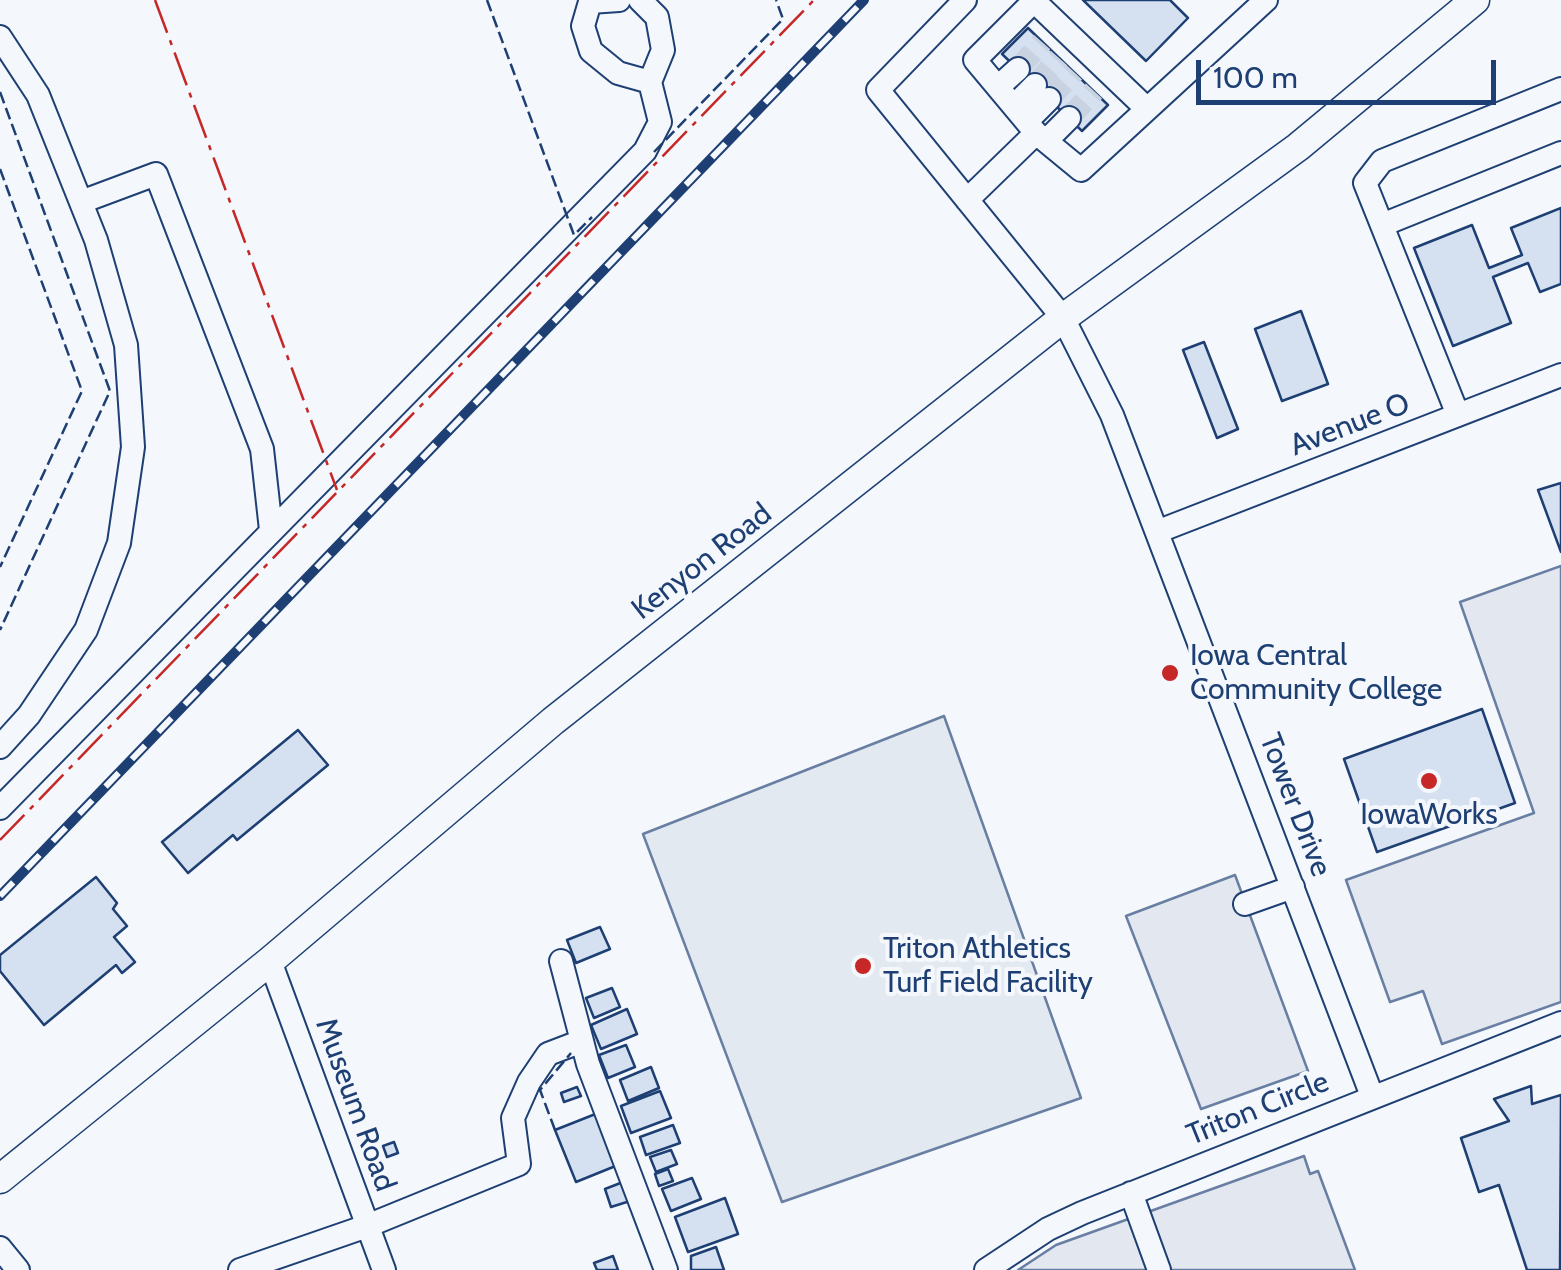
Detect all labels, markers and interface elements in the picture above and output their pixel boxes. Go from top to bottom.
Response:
scale bar [1201,40,1501,102]
text: 100 m [1213,59,1298,96]
street label: Avenue O [1285,386,1415,464]
street label: Kenyon Road [625,496,779,628]
place label: Iowa Central Community College [1190,638,1442,708]
marker: Iowa Central Community College [1159,662,1181,684]
street label: Tower Drive [1251,728,1339,882]
marker: IowaWorks [1418,770,1440,792]
place label: IowaWorks [1360,797,1498,833]
place label: Triton Athletics Turf Field Facility [883,931,1093,1002]
marker: Triton Athletics Turf Field Facility [852,955,874,977]
street label: Museum Road [307,1014,403,1196]
street label: Triton Circle [1182,1064,1334,1154]

